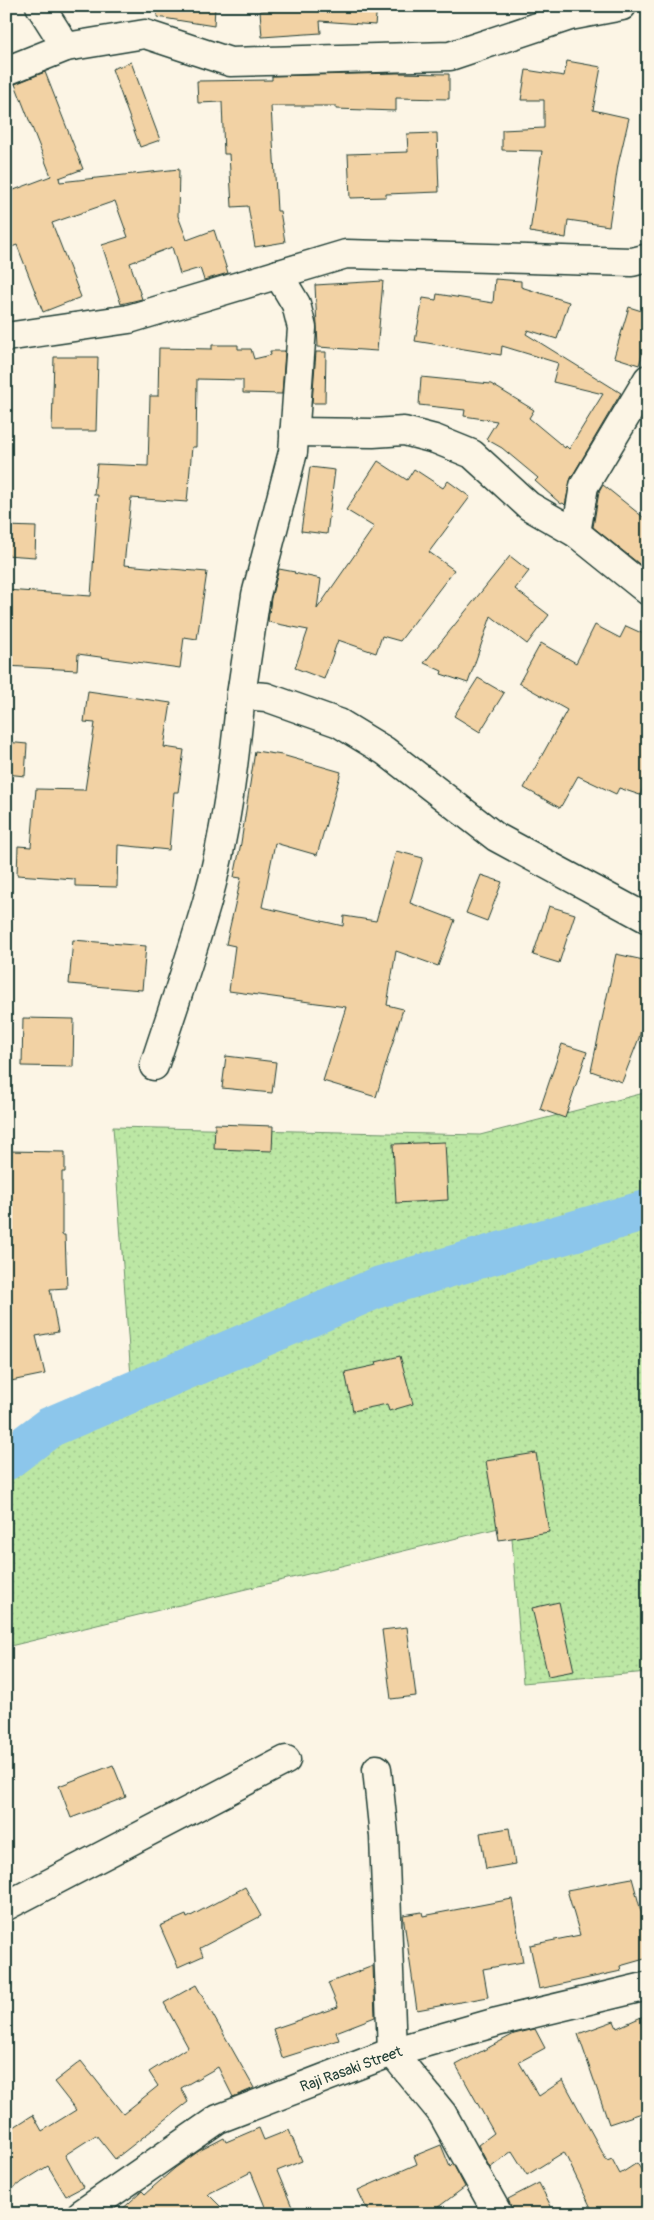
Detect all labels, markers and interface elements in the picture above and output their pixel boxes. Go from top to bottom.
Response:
street label: Raji Rasaki Street [298,2042,406,2097]

